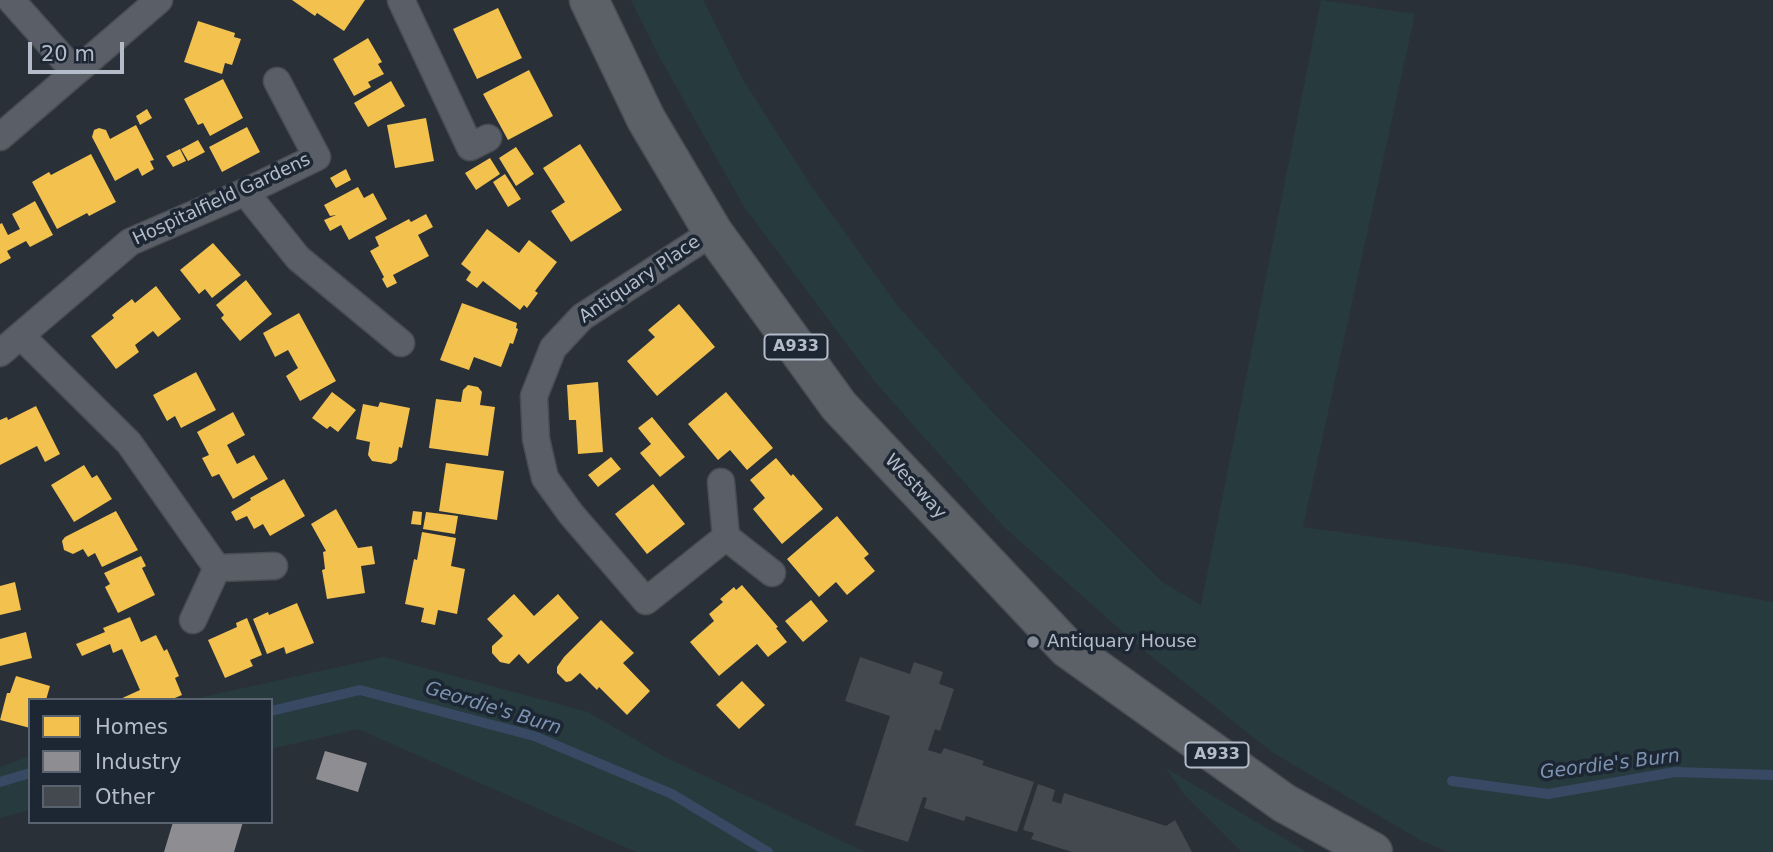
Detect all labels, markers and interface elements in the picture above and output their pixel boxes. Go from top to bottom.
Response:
scale bar [32,28,128,72]
text: 20 m [41,42,95,66]
street label: Hospitalfield Gardens [130,149,314,251]
street label: Antiquary Place [575,232,705,328]
road number: A933 [764,334,828,360]
street label: Westway [880,450,950,524]
place label: Antiquary House [1047,631,1197,653]
marker: Antiquary House [1025,634,1041,650]
water label: Geordie's Burn [422,677,564,741]
legend [28,698,273,824]
text: Homes [95,715,168,739]
road number: A933 [1186,742,1248,768]
water label: Geordie's Burn [1539,745,1681,785]
text: Industry [95,750,181,774]
text: Other [95,785,155,809]

